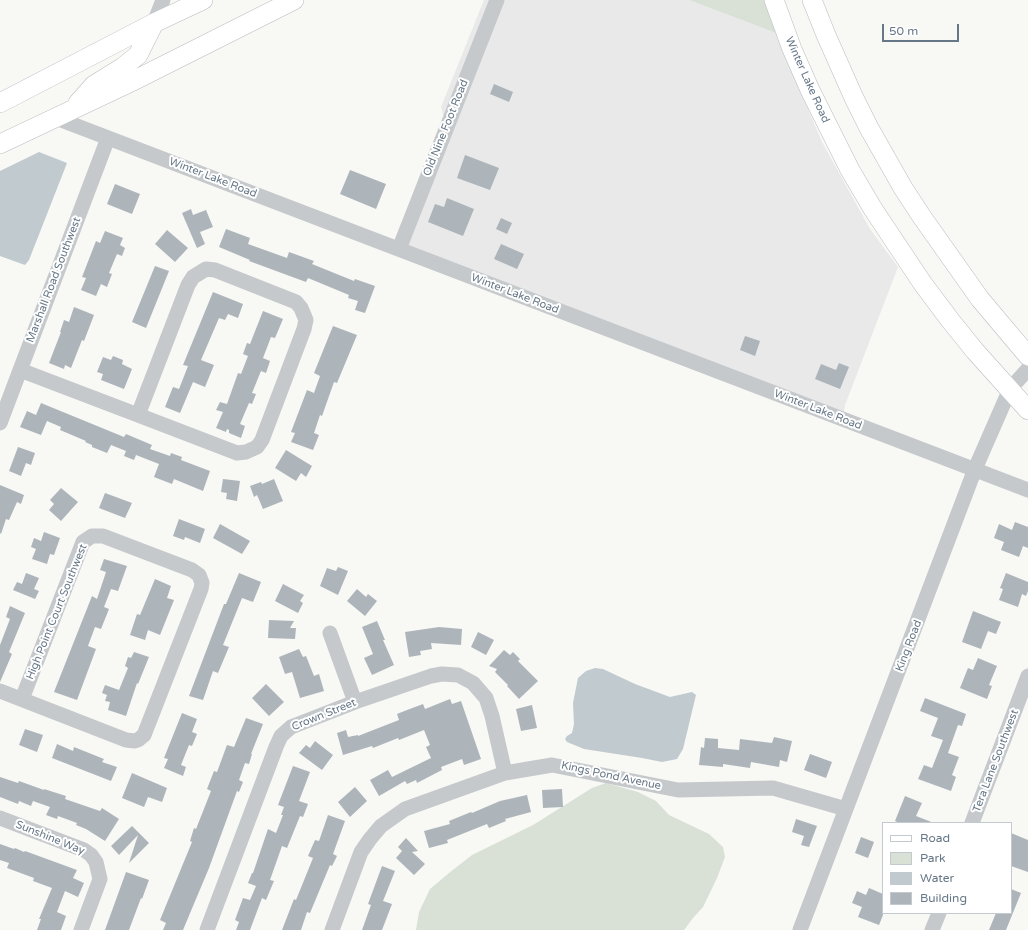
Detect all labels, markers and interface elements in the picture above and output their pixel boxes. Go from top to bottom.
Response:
scale bar [884,16,961,42]
text: 50 m [889,24,918,38]
street label: Winter Lake Road [782,35,832,125]
street label: Old Nine Foot Road [421,78,471,178]
street label: Winter Lake Road [167,155,259,201]
street label: Marshall Road Southwest [24,215,84,345]
street label: Winter Lake Road [469,271,561,317]
street label: Winter Lake Road [772,387,864,433]
street label: High Point Court Southwest [24,542,90,682]
street label: King Road [893,618,925,674]
street label: Crown Street [290,696,358,734]
street label: Tera Lane Southwest [970,708,1022,814]
street label: Kings Pond Avenue [560,759,662,793]
street label: Sunshine Way [14,818,86,858]
legend [882,822,1012,914]
text: Road [920,831,950,845]
text: Park [920,851,946,865]
text: Water [920,871,954,885]
text: Building [920,891,967,905]

